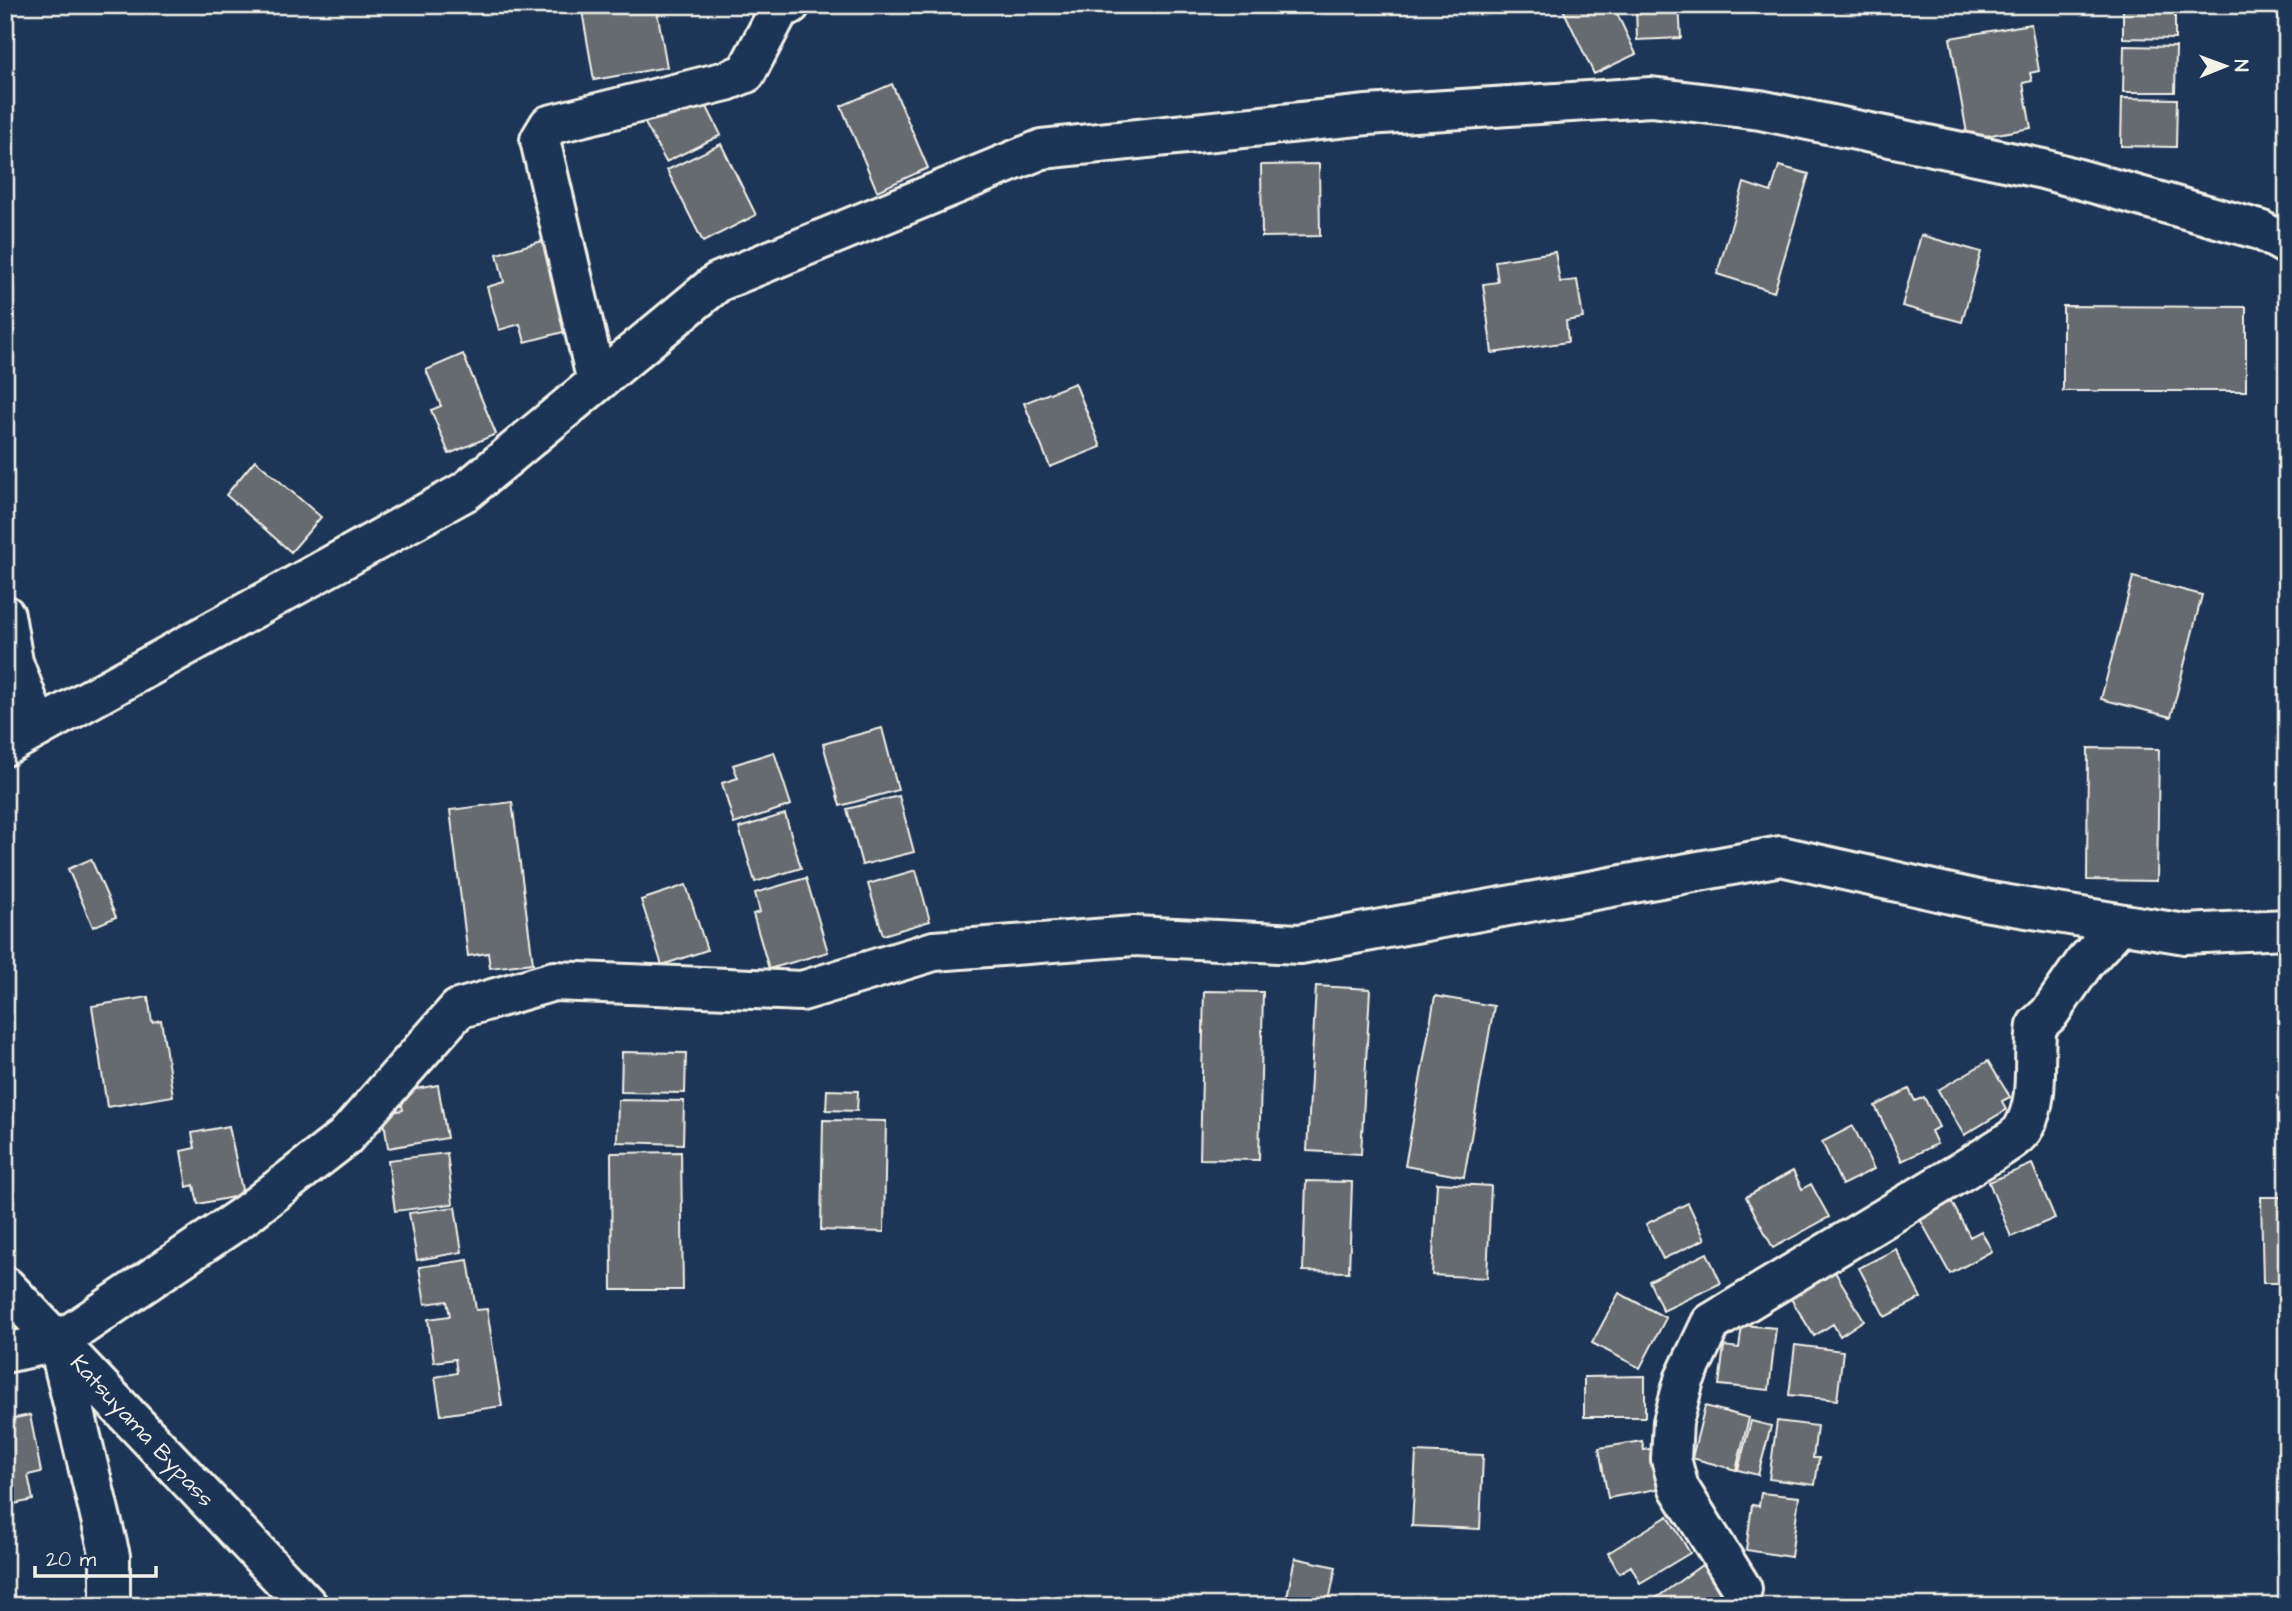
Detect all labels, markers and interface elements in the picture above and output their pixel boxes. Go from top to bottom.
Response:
north arrow [2190,32,2260,102]
text: N [2227,60,2254,72]
street label: Katsuyama Bypass [62,1348,221,1515]
scale bar [35,1534,156,1578]
text: 20 m [46,1545,97,1574]

